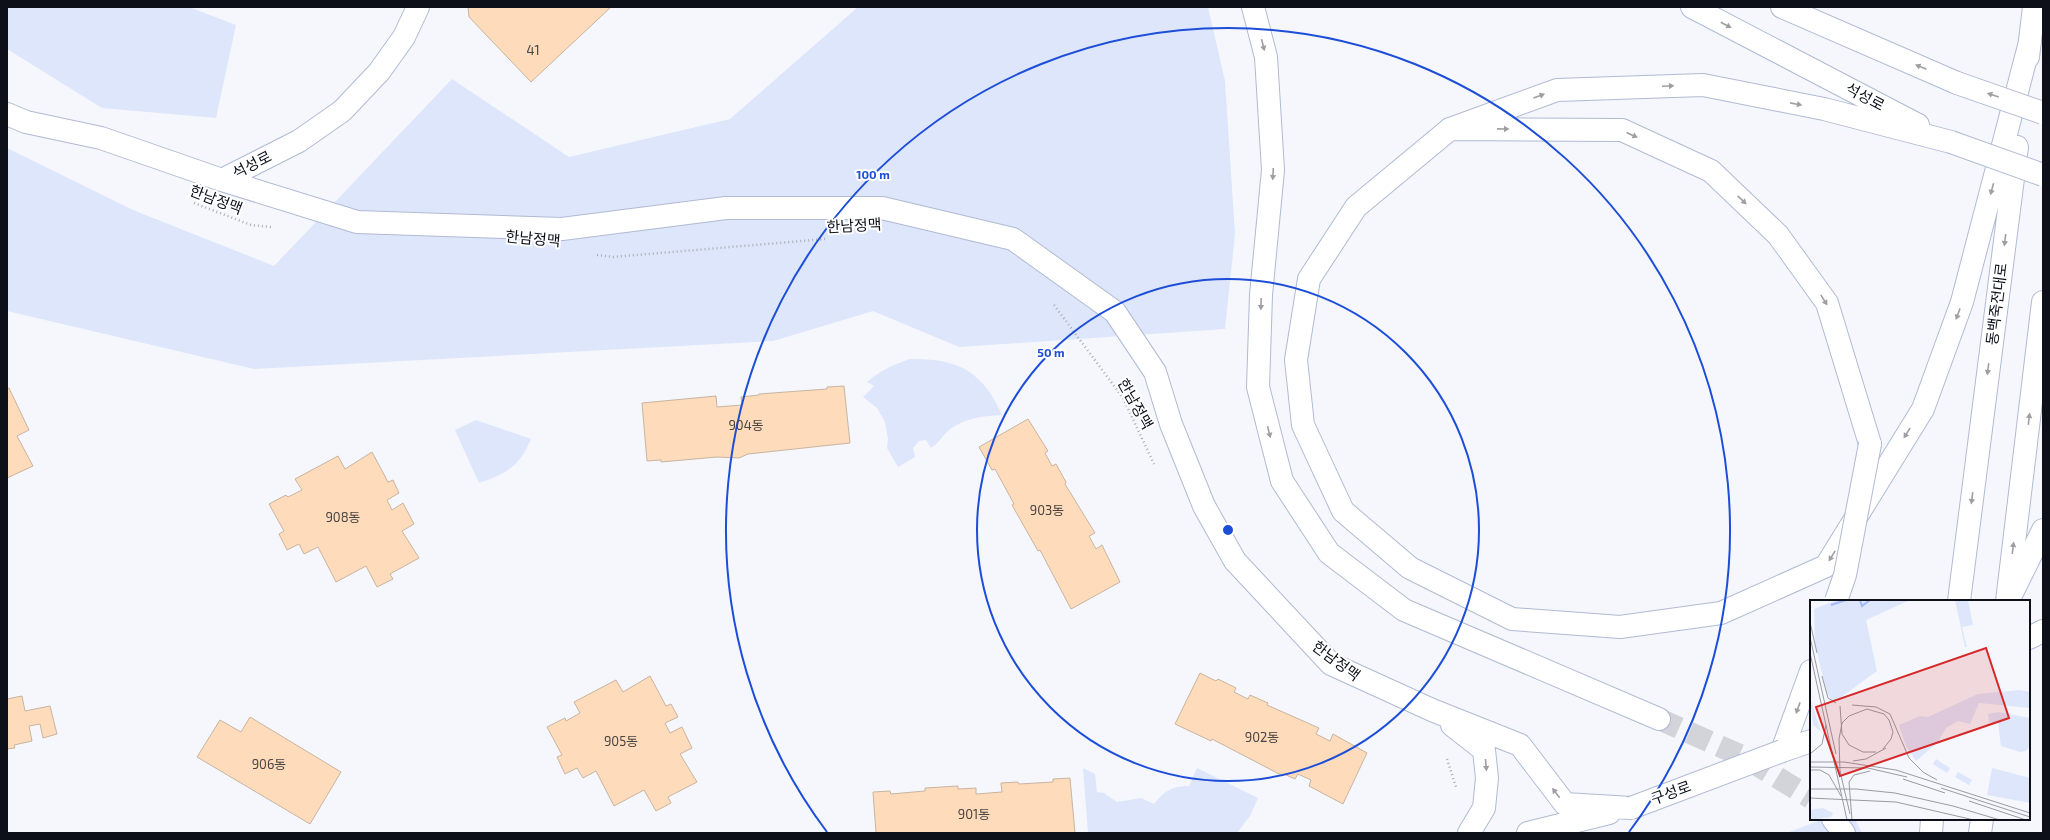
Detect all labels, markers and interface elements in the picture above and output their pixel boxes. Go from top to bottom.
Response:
one-way arrow [1721,22,1732,28]
one-way arrow [1260,39,1266,51]
house number: 41 [526,42,540,58]
one-way arrow [1915,64,1926,70]
street label: 석성로 [1843,78,1888,114]
one-way arrow [1662,83,1675,89]
one-way arrow [1987,92,1999,98]
one-way arrow [1533,93,1545,99]
one-way arrow [1790,101,1802,107]
one-way arrow [1497,126,1510,132]
one-way arrow [1626,132,1637,138]
street label: 석성로 [229,147,274,182]
text: 100 m [856,167,890,181]
one-way arrow [1269,168,1276,180]
street label: 한남정맥 [187,181,245,217]
one-way arrow [1989,183,1995,195]
one-way arrow [1737,196,1747,205]
street label: 한남정맥 [826,215,882,235]
street label: 한남정맥 [505,227,561,249]
one-way arrow [2002,234,2008,246]
street label: 동백죽전대로 [1982,262,2010,346]
one-way arrow [1821,294,1828,306]
one-way arrow [1258,298,1264,311]
one-way arrow [1954,308,1960,320]
text: 50 m [1037,345,1065,359]
one-way arrow [1985,363,1992,375]
street label: 한남정맥 [1115,375,1157,432]
one-way arrow [2026,413,2032,425]
house number: 904동 [728,417,764,433]
one-way arrow [1267,426,1273,438]
one-way arrow [1904,427,1911,439]
one-way arrow [1969,492,1975,504]
house number: 903동 [1030,502,1064,518]
house number: 908동 [325,509,361,525]
centre of rings [1221,523,1235,537]
one-way arrow [2010,542,2016,554]
one-way arrow [1828,550,1835,562]
inset map [1810,600,2030,820]
street label: 한남정맥 [1309,636,1364,684]
one-way arrow [1795,702,1801,714]
house number: 902동 [1245,729,1279,745]
house number: 905동 [604,733,638,749]
house number: 906동 [252,756,286,772]
one-way arrow [1482,759,1489,771]
street label: 구성로 [1648,777,1693,808]
one-way arrow [1552,787,1560,798]
house number: 901동 [958,806,990,822]

